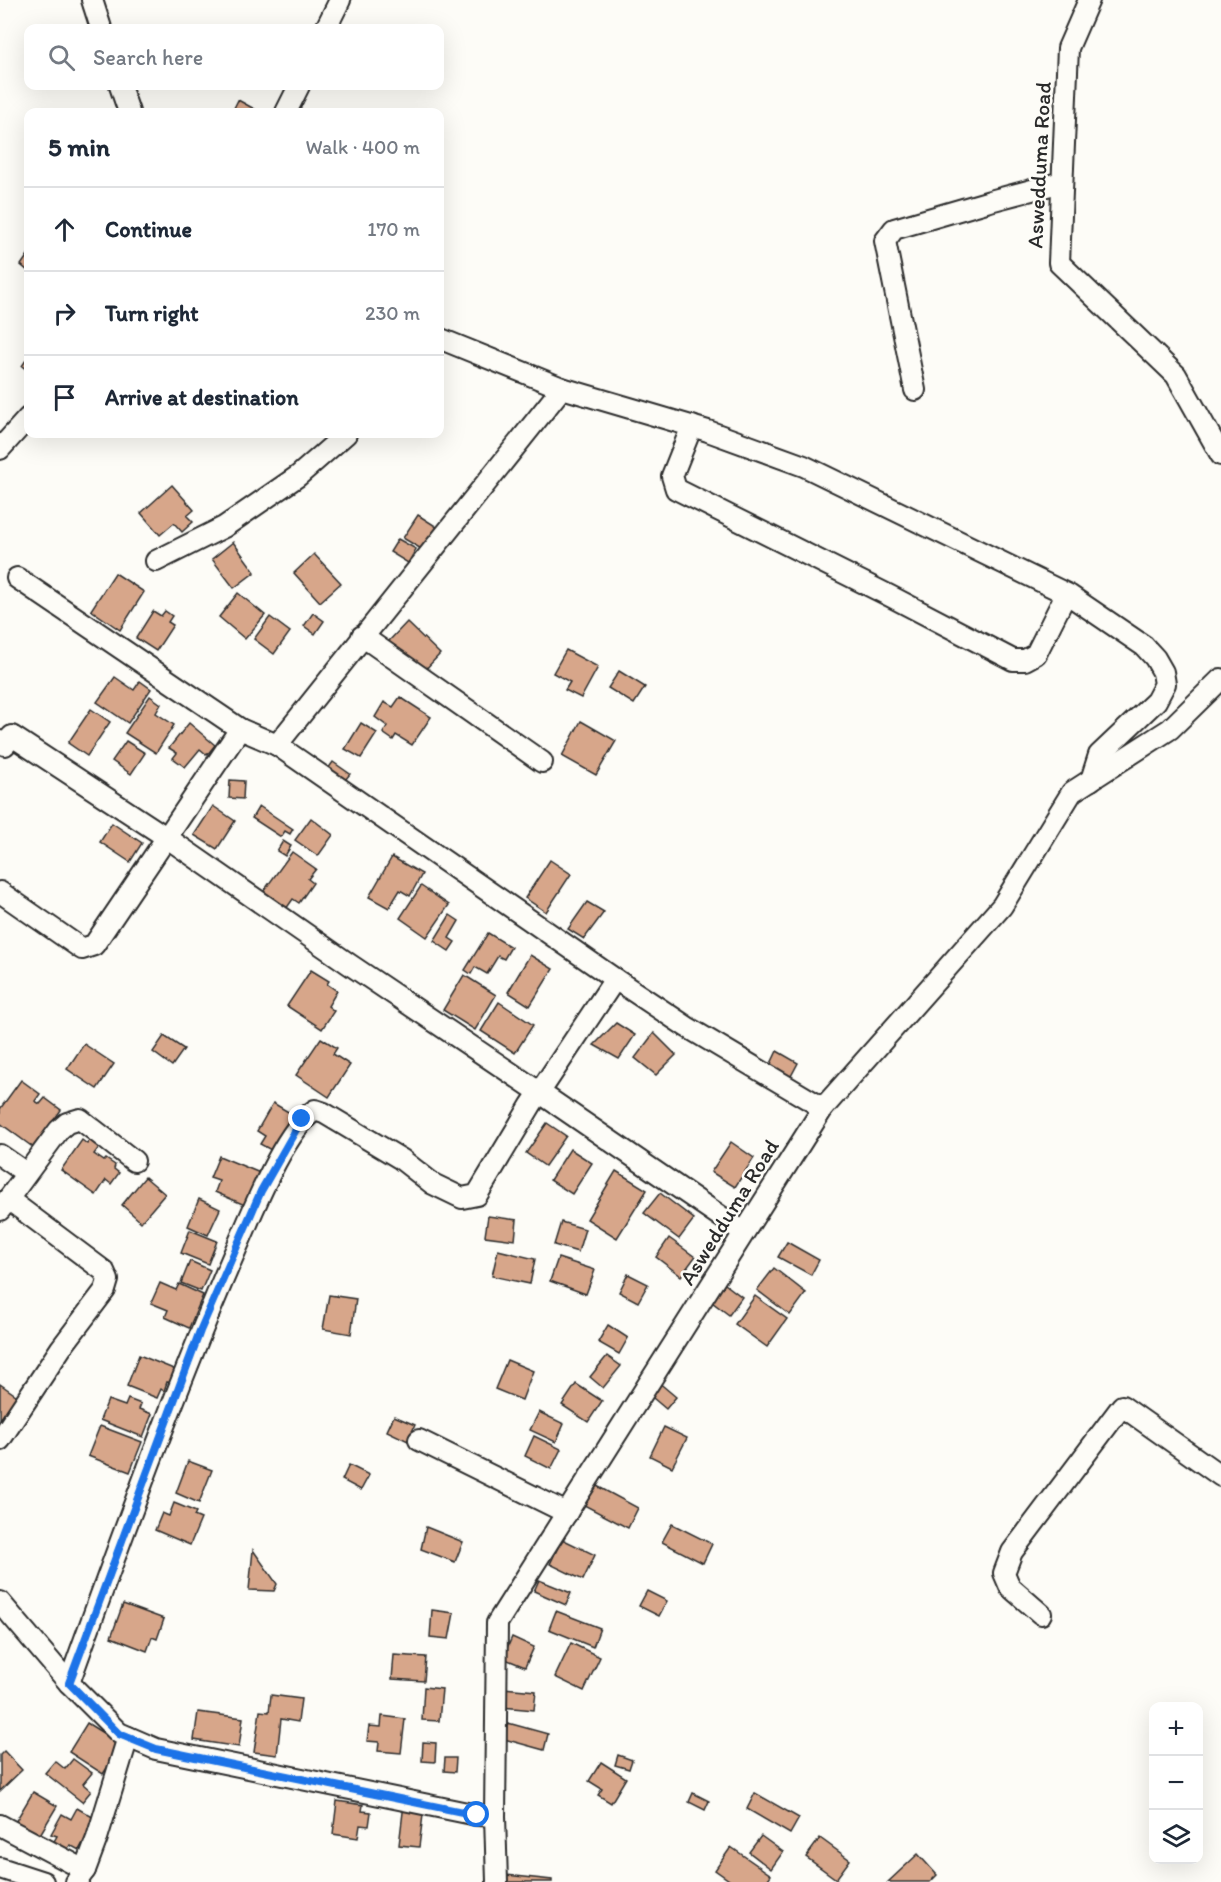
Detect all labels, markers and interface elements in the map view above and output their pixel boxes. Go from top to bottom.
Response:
search box [24,24,444,90]
icon: search [45,41,78,74]
text: Search here [93,44,203,71]
street label: Aswedduma Road [1021,81,1057,249]
text: 5 min [48,131,110,163]
text: Walk · 400 m [306,135,420,159]
icon: ahead [48,213,81,246]
text: Continue [105,216,192,243]
text: 170 m [367,217,420,241]
icon: right [48,297,81,330]
text: Turn right [105,300,199,327]
text: 230 m [365,301,420,325]
icon: arrive [48,381,81,414]
text: Arrive at destination [105,384,299,411]
route end [288,1105,314,1131]
street label: Aswedduma Road [673,1134,785,1290]
map controls [1149,1702,1203,1864]
button: + [1149,1702,1203,1756]
button: − [1149,1756,1203,1810]
route start [463,1801,489,1827]
button: layers [1149,1810,1203,1864]

